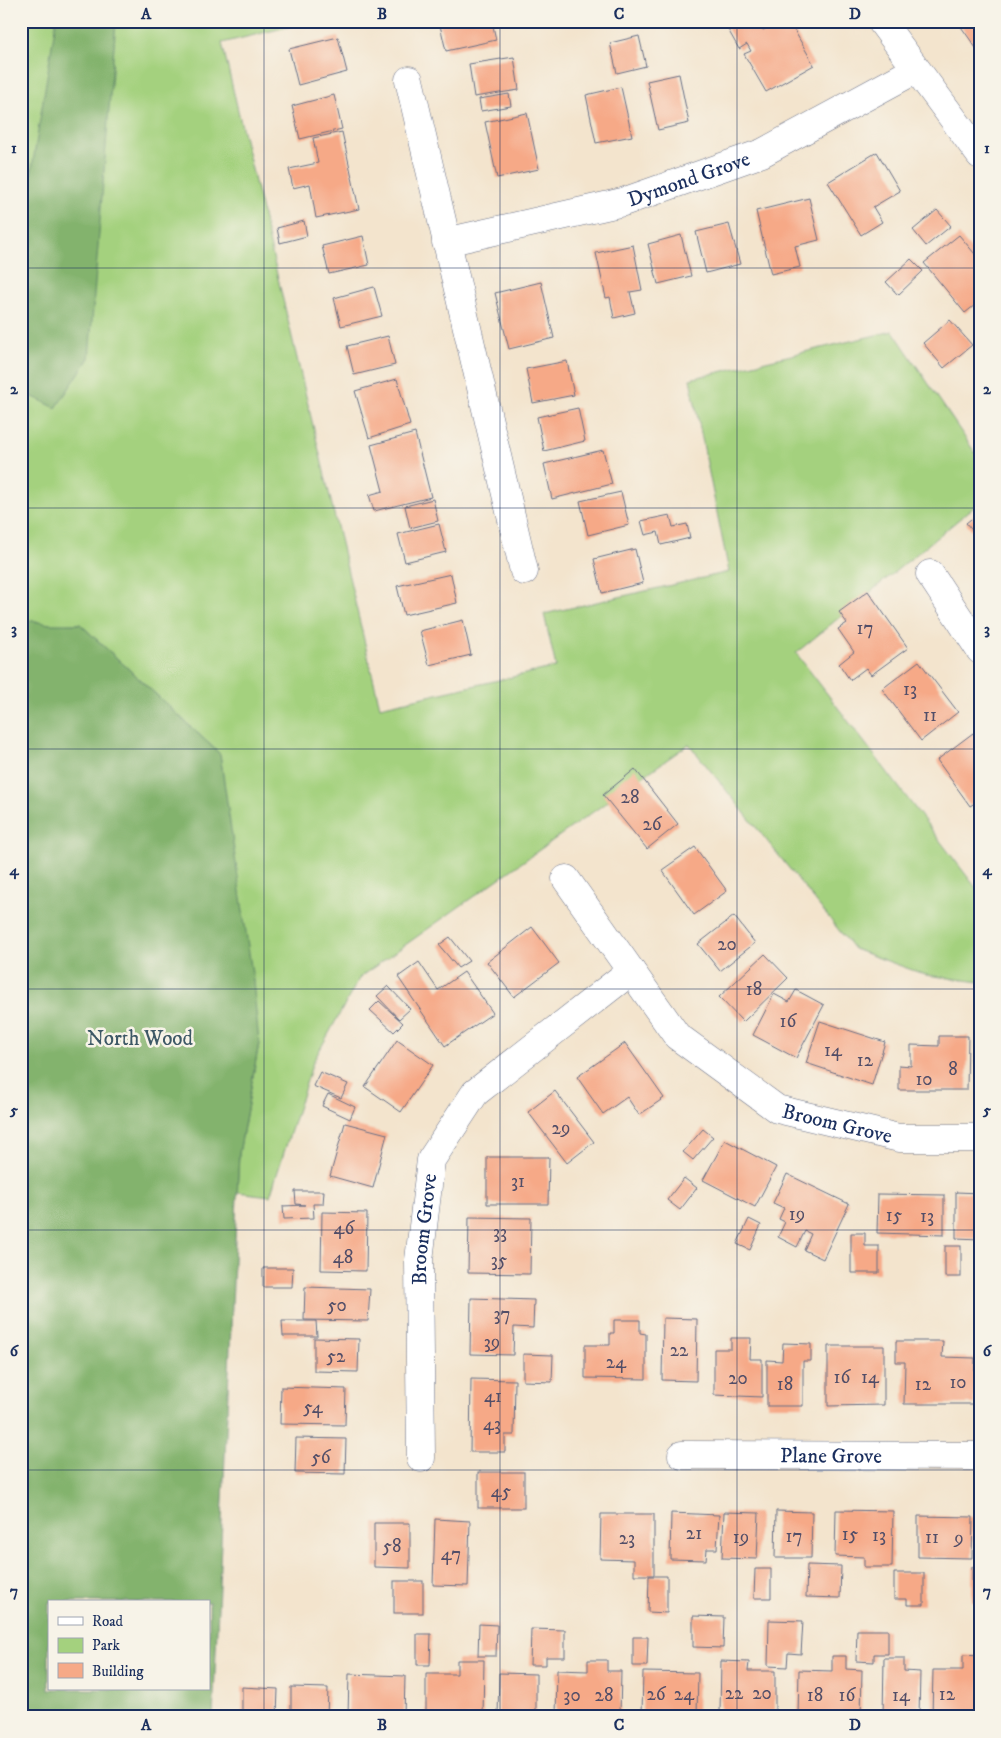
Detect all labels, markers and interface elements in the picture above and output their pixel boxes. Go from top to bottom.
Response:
text: A [140,4,152,24]
text: B [377,4,387,24]
text: C [614,4,624,24]
text: D [849,4,861,24]
text: 1 [11,138,17,158]
text: 1 [984,138,990,158]
street label: Dymond Grove [624,146,754,213]
text: 2 [10,379,19,399]
text: 2 [983,379,992,399]
house number: 17 [857,617,874,640]
text: 3 [11,619,17,639]
text: 3 [984,619,990,639]
house number: 13 [903,678,917,701]
house number: 11 [923,704,937,727]
house number: 28 [621,786,639,809]
house number: 26 [642,813,663,836]
text: 4 [8,860,19,880]
text: 4 [981,860,992,880]
house number: 20 [717,933,737,956]
house number: 18 [746,978,762,1001]
house number: 16 [780,1010,798,1033]
park label: North Wood [87,1026,194,1052]
house number: 14 [824,1039,843,1062]
house number: 12 [857,1049,874,1072]
house number: 8 [948,1058,958,1081]
house number: 10 [915,1068,933,1091]
street label: Broom Grove [779,1099,895,1150]
text: 5 [9,1100,18,1120]
text: 5 [982,1100,991,1120]
house number: 29 [552,1117,570,1140]
house number: 31 [511,1170,525,1193]
street label: Broom Grove [407,1172,443,1285]
house number: 19 [789,1203,805,1226]
house number: 15 [886,1204,903,1227]
house number: 13 [920,1205,934,1228]
house number: 46 [334,1217,356,1240]
house number: 33 [493,1221,507,1244]
house number: 48 [333,1246,353,1269]
house number: 35 [491,1249,508,1272]
house number: 50 [327,1294,347,1317]
house number: 37 [493,1303,511,1326]
house number: 39 [484,1331,500,1354]
house number: 22 [670,1339,689,1362]
text: 6 [10,1341,20,1361]
text: 6 [983,1341,993,1361]
house number: 52 [327,1345,346,1368]
house number: 24 [606,1351,627,1374]
house number: 16 [834,1366,852,1389]
house number: 14 [861,1366,880,1389]
house number: 20 [728,1367,748,1390]
house number: 10 [949,1371,967,1394]
house number: 18 [777,1373,793,1396]
house number: 12 [915,1373,932,1396]
house number: 41 [484,1385,502,1408]
house number: 54 [303,1396,324,1419]
house number: 43 [483,1413,501,1436]
street label: Plane Grove [780,1443,882,1470]
house number: 56 [311,1446,332,1469]
house number: 45 [491,1480,512,1503]
house number: 21 [686,1522,702,1545]
house number: 15 [842,1523,859,1546]
house number: 13 [872,1524,886,1547]
house number: 17 [786,1525,803,1548]
house number: 19 [733,1526,749,1549]
house number: 11 [925,1526,939,1549]
house number: 23 [619,1527,635,1550]
house number: 9 [953,1527,964,1550]
house number: 58 [383,1535,401,1558]
house number: 47 [441,1543,461,1566]
text: 7 [10,1581,18,1601]
text: 7 [983,1581,991,1601]
legend [48,1600,210,1690]
text: Road [92,1612,124,1631]
text: Park [92,1636,121,1655]
text: Building [92,1662,144,1681]
house number: 22 [725,1682,744,1705]
house number: 20 [752,1682,772,1705]
house number: 26 [646,1683,667,1706]
house number: 24 [674,1683,695,1706]
house number: 12 [939,1683,956,1706]
house number: 30 [563,1684,581,1707]
house number: 28 [595,1684,613,1707]
house number: 18 [807,1684,823,1707]
house number: 16 [839,1684,857,1707]
house number: 14 [892,1684,911,1707]
text: A [140,1715,152,1735]
text: B [377,1715,387,1735]
text: C [614,1715,624,1735]
text: D [849,1715,861,1735]

